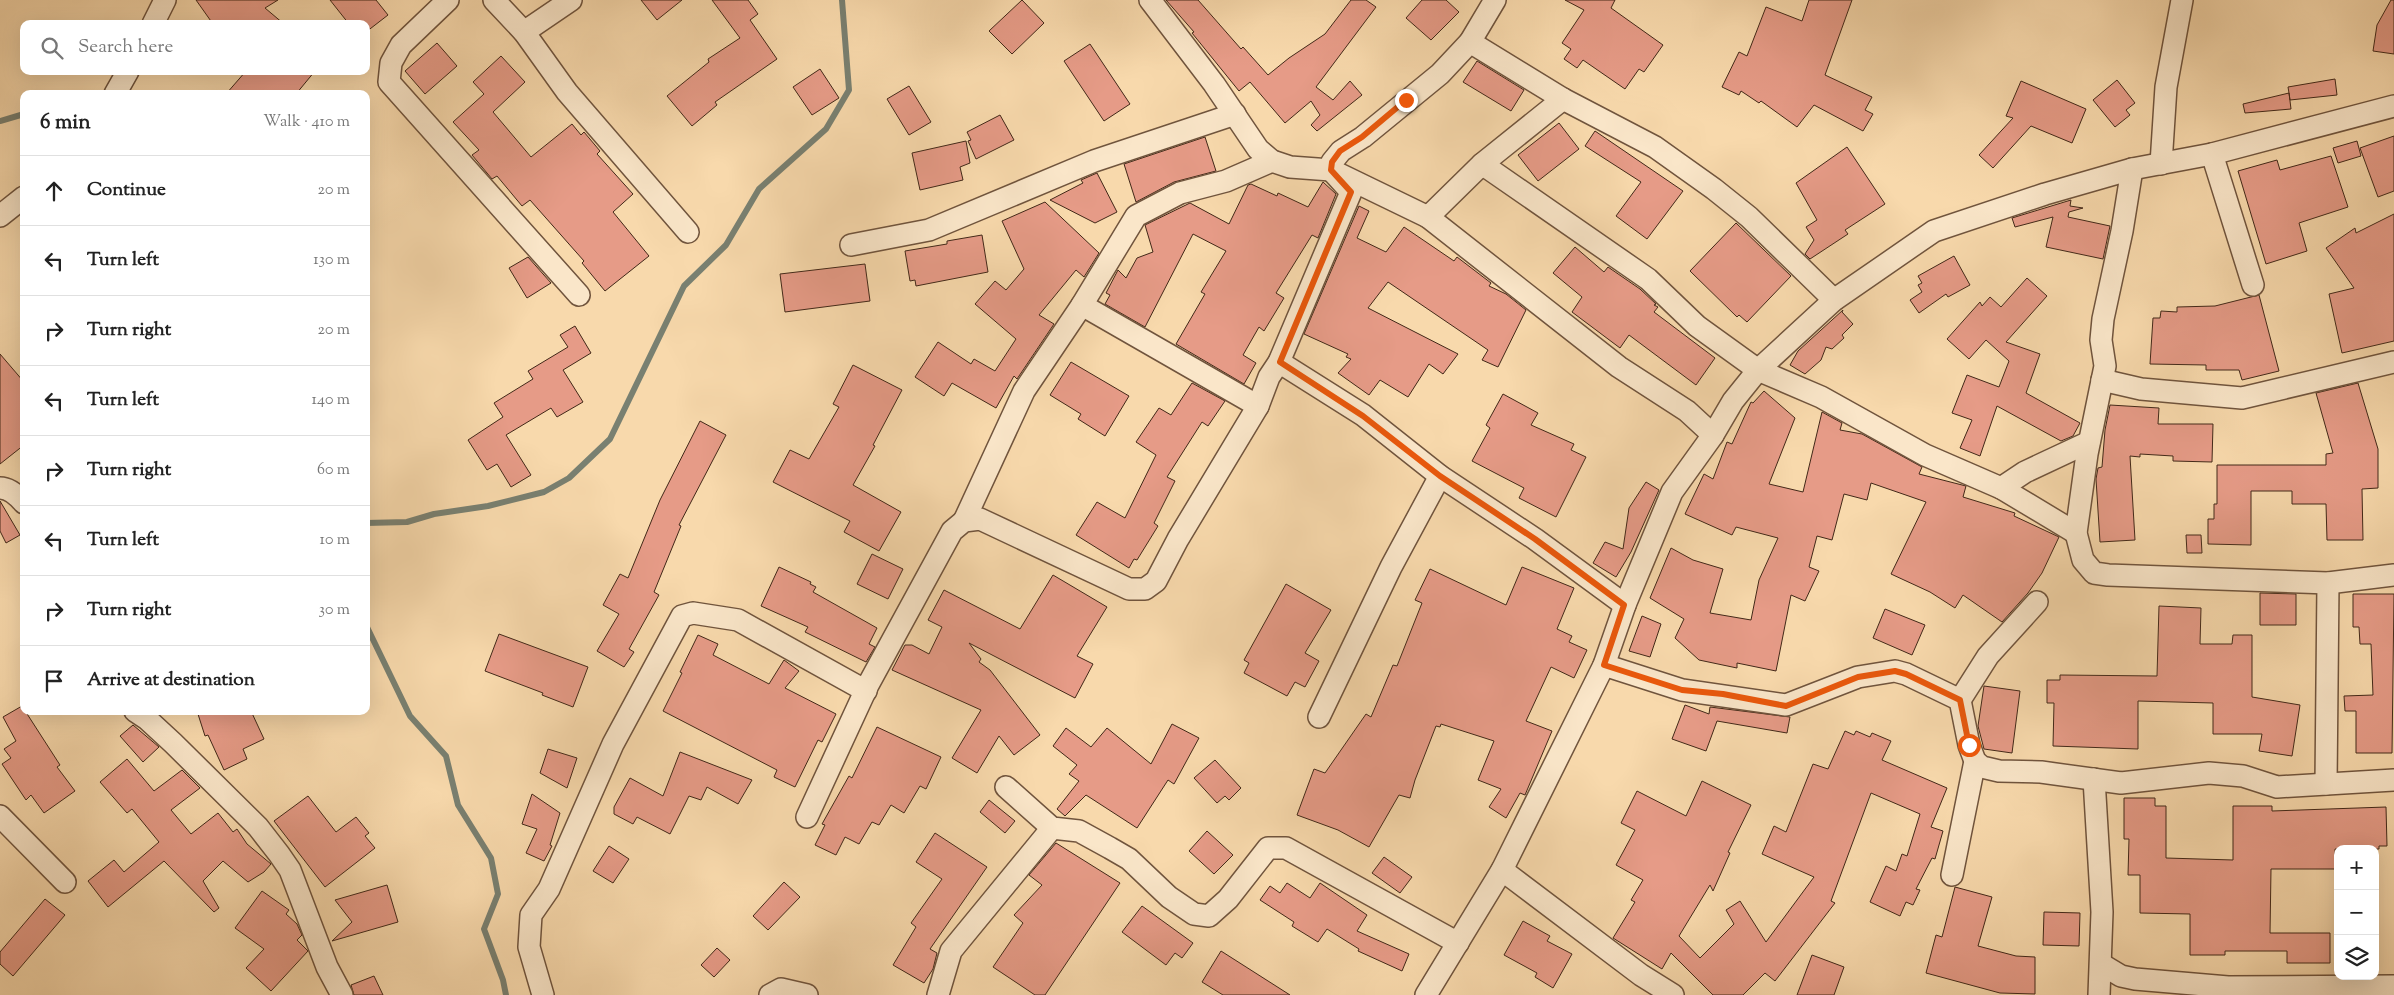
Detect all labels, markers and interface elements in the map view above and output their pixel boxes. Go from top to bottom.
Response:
search box [20,20,370,75]
icon: search [38,34,66,62]
text: Search here [78,34,173,61]
route end [1395,89,1418,112]
text: 6 min [40,108,91,138]
text: Walk · 410 m [263,111,350,134]
icon: ahead [40,177,68,205]
text: Continue [87,177,166,204]
text: 20 m [317,179,350,202]
icon: left [40,247,68,275]
text: Turn left [87,247,159,274]
text: 130 m [313,249,350,272]
icon: right [40,317,68,345]
text: Turn right [87,317,171,344]
text: 20 m [317,319,350,342]
icon: left [40,387,68,415]
text: Turn left [87,387,159,414]
text: 140 m [312,389,350,412]
icon: right [40,457,68,485]
text: Turn right [87,457,171,484]
text: 60 m [317,459,350,482]
icon: left [40,527,68,555]
text: Turn left [87,527,159,554]
text: 10 m [320,529,350,552]
icon: right [40,597,68,625]
text: Turn right [87,597,171,624]
text: 30 m [319,599,350,622]
icon: arrive [40,667,68,695]
text: Arrive at destination [87,667,255,694]
route start [1958,734,1981,757]
map controls [2334,845,2379,980]
button: + [2334,845,2379,890]
button: − [2334,890,2379,935]
button: layers [2334,935,2379,980]

